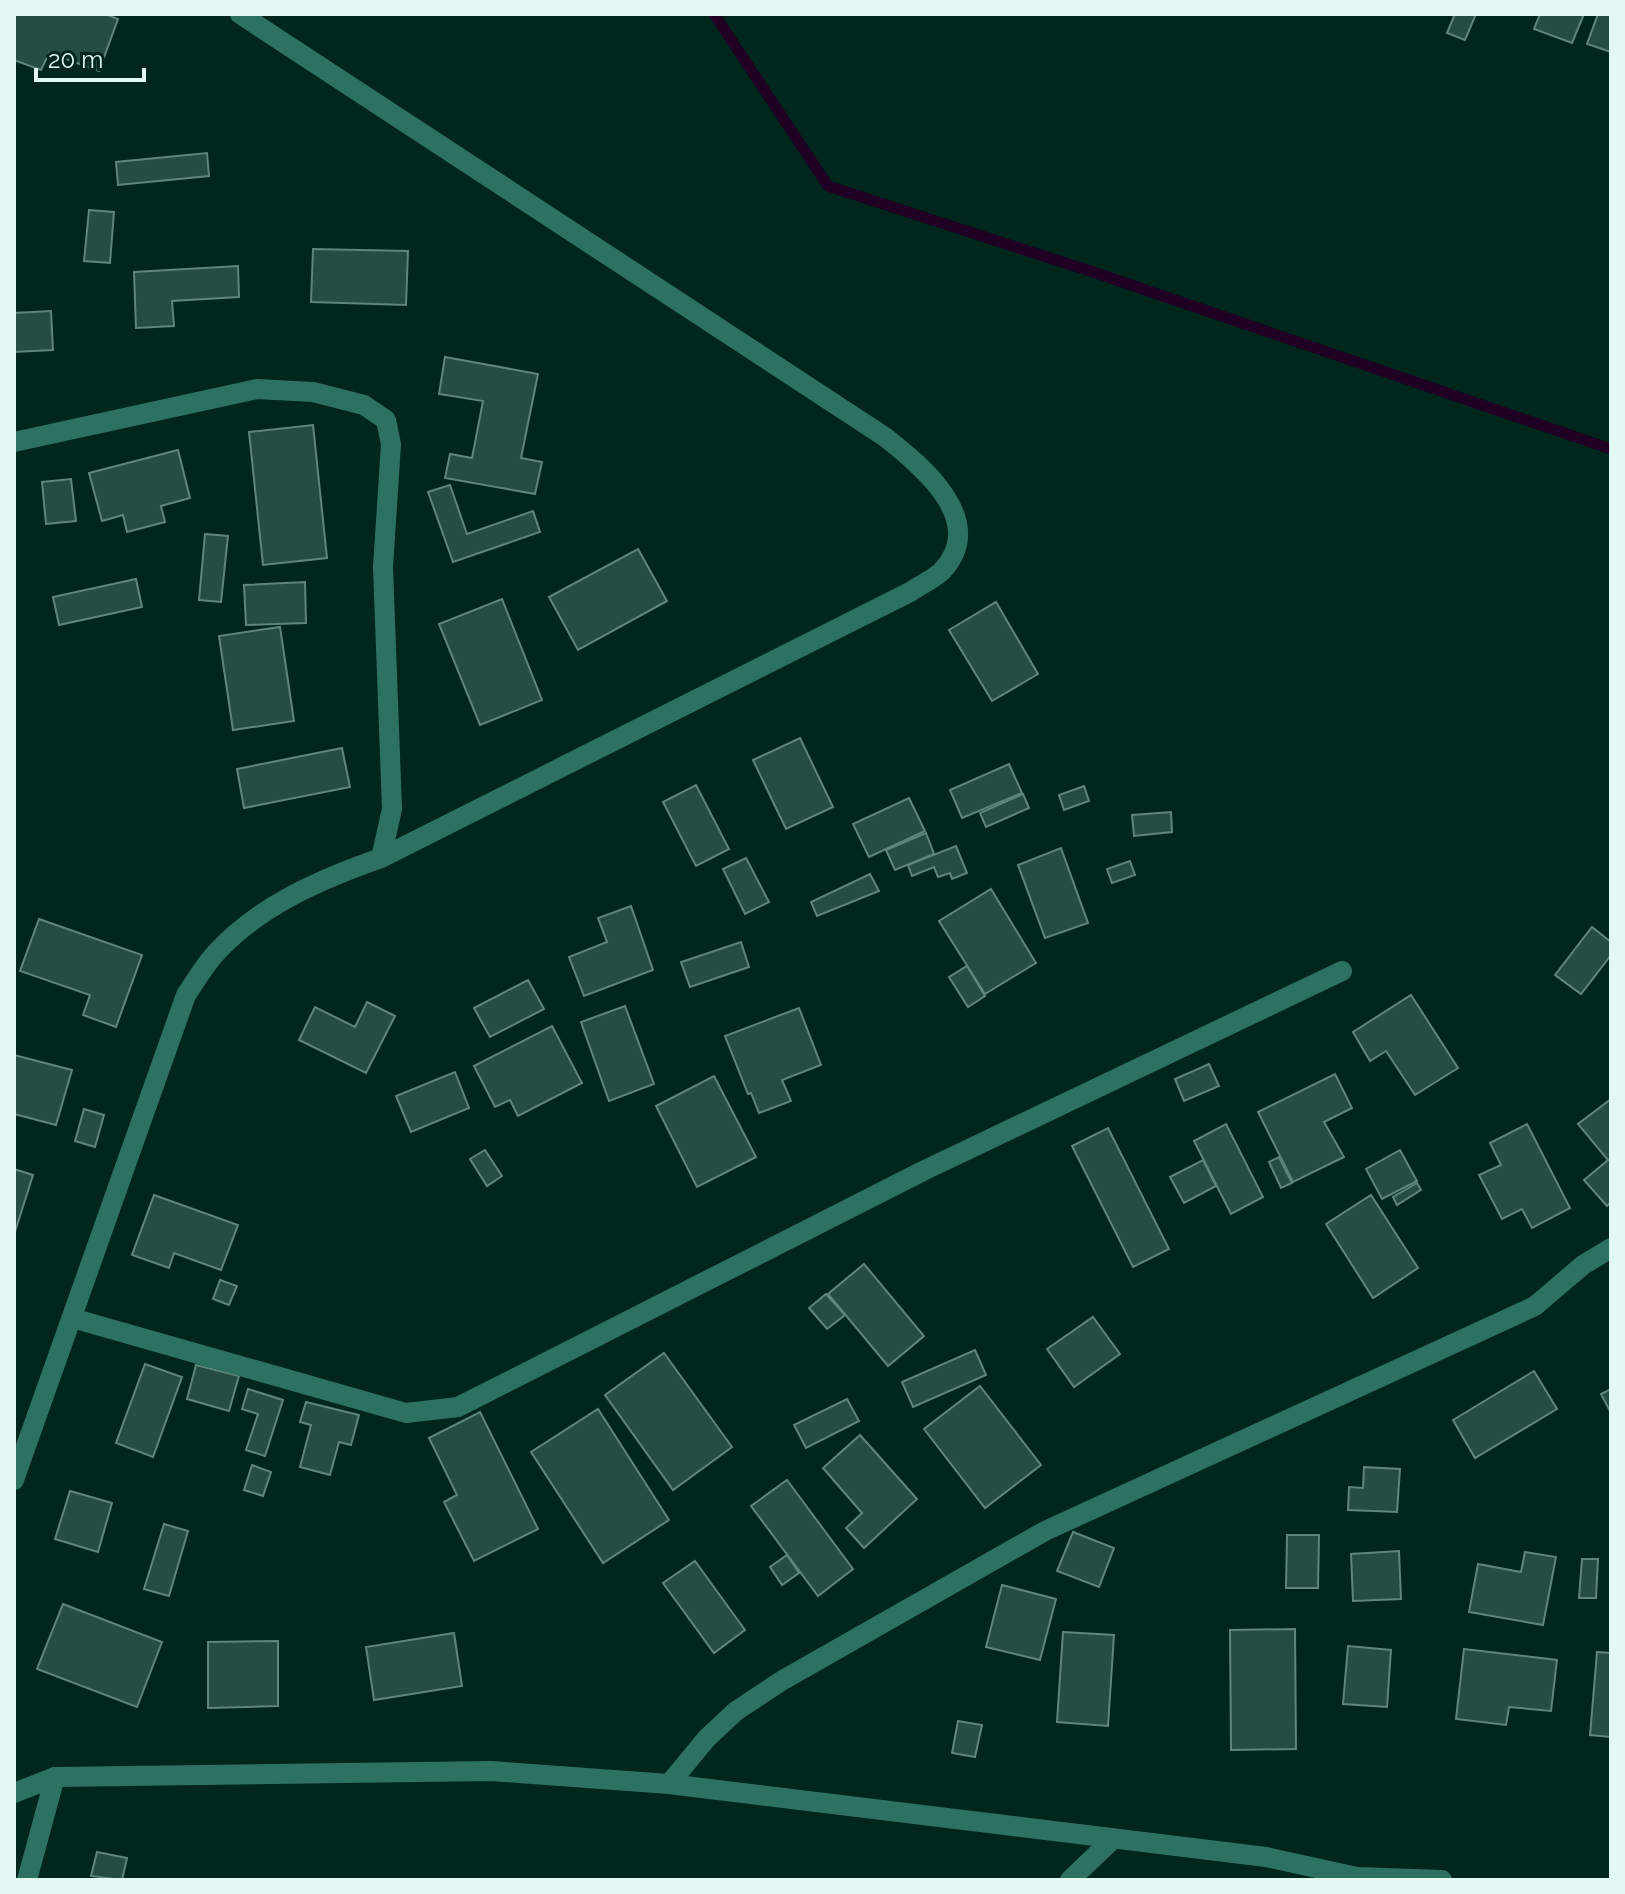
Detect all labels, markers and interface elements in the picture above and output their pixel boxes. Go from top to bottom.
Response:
scale bar [36,32,144,82]
text: 20 m [48,45,103,74]

